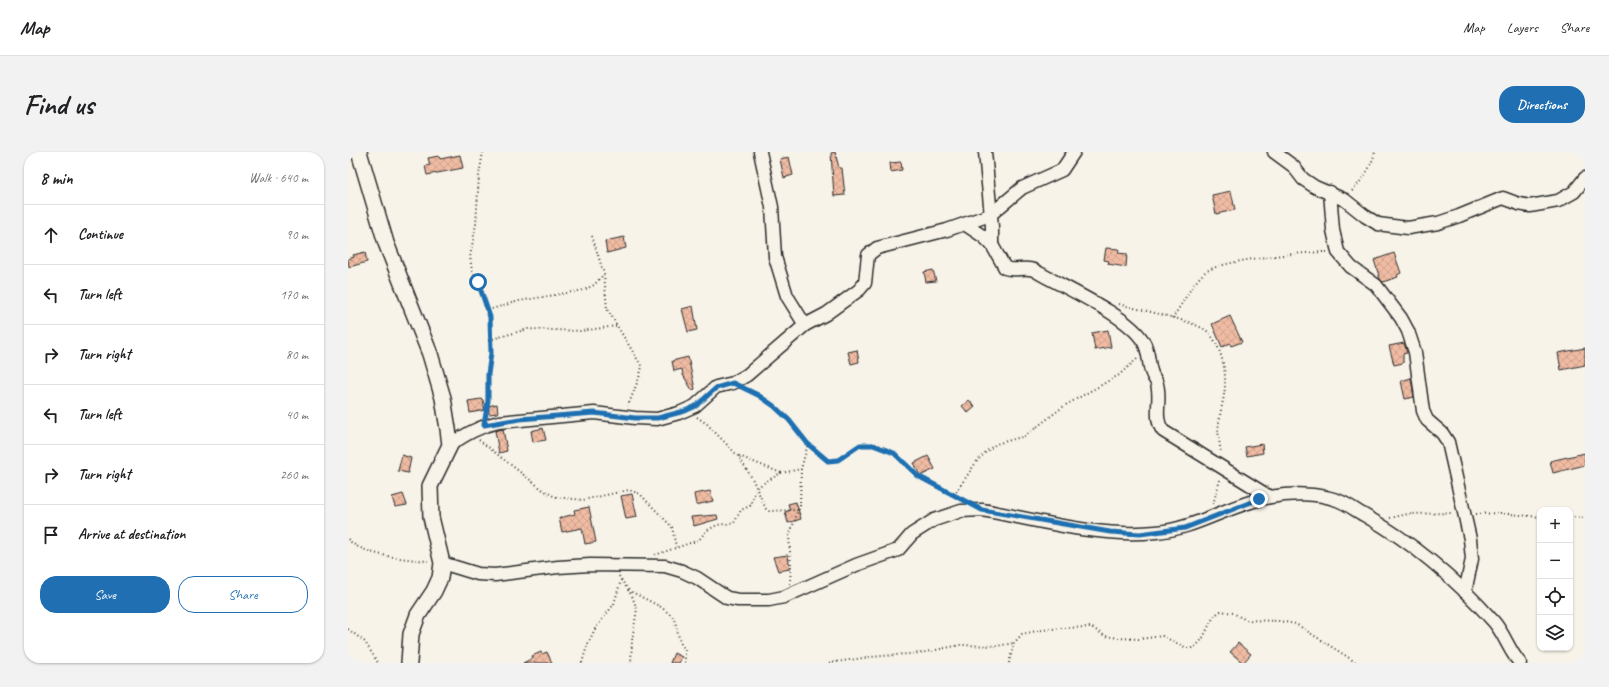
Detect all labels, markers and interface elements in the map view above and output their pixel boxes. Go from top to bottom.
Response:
text: Map [20,16,50,40]
text: Map [1463,19,1485,36]
text: Layers [1507,19,1538,36]
text: Share [1560,19,1589,36]
button: Directions [1499,86,1585,123]
text: Find us [24,87,94,122]
text: 8 min [40,168,73,189]
text: Walk · 640 m [249,170,308,186]
icon: ahead [40,224,62,246]
text: Continue [78,225,123,244]
text: 90 m [286,227,308,243]
route start [469,273,487,291]
icon: left [40,284,62,306]
text: Turn left [78,285,121,304]
text: 170 m [280,287,308,303]
icon: right [40,344,62,366]
text: Turn right [78,345,131,364]
text: 80 m [286,347,308,363]
icon: left [40,404,62,426]
text: Turn left [78,405,121,424]
text: 40 m [286,407,308,423]
icon: right [40,464,62,486]
text: Turn right [78,465,131,484]
text: 260 m [280,467,308,483]
route end [1250,490,1268,508]
map controls [1537,507,1573,651]
button: + [1537,507,1573,543]
icon: arrive [40,524,62,546]
text: Arrive at destination [78,525,185,544]
button: − [1537,543,1573,579]
button: Save [40,576,170,613]
button: Share [178,576,308,613]
button: locate [1537,579,1573,615]
button: layers [1537,615,1573,651]

